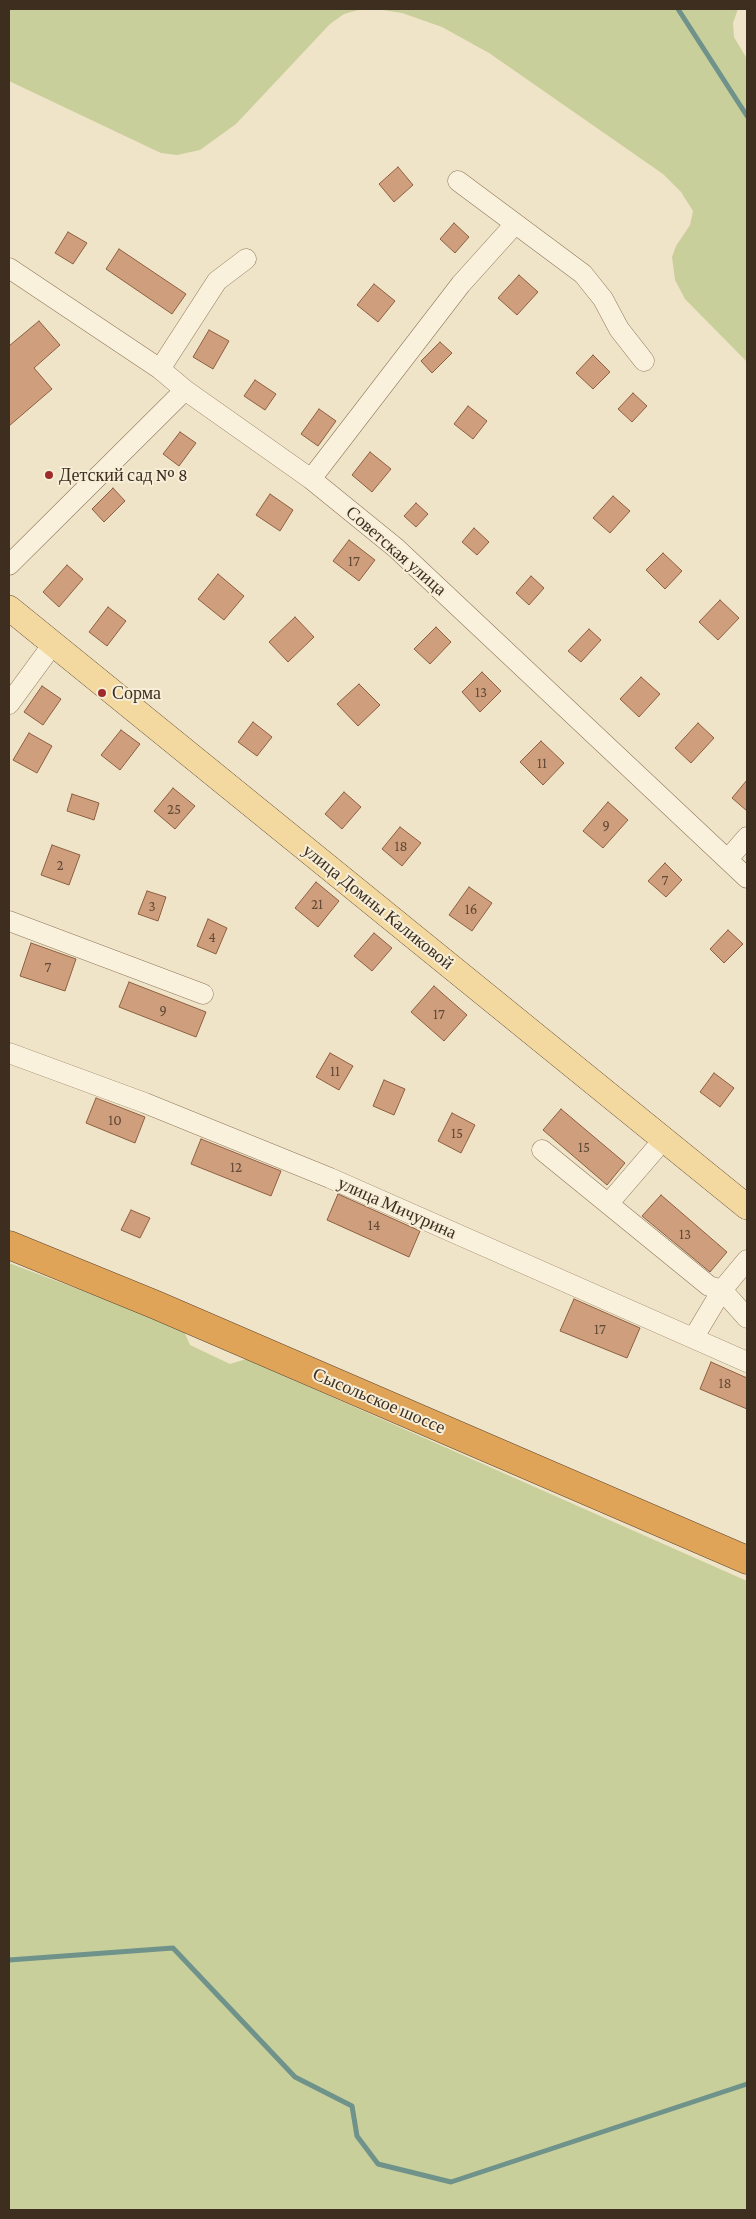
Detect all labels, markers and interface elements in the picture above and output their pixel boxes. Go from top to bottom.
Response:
place label: Детский сад № 8 [59,464,188,486]
marker: Детский сад № 8 [43,469,55,481]
street label: Советская улица [341,502,451,600]
house number: 17 [348,552,360,570]
place label: Сорма [112,682,161,704]
house number: 13 [475,683,487,701]
marker: Сорма [96,687,108,699]
house number: 11 [537,754,547,772]
house number: 25 [167,800,181,818]
house number: 9 [602,816,610,834]
house number: 18 [394,837,408,855]
street label: улица Домны Каликовой [298,840,458,974]
house number: 2 [56,856,64,874]
house number: 7 [662,871,668,889]
house number: 21 [311,895,323,913]
house number: 3 [148,897,156,915]
house number: 16 [465,900,477,918]
house number: 4 [208,928,216,946]
house number: 7 [45,958,51,976]
house number: 9 [159,1001,167,1019]
house number: 17 [433,1005,445,1023]
house number: 11 [330,1062,340,1080]
house number: 10 [108,1111,122,1129]
house number: 15 [451,1124,463,1142]
house number: 15 [578,1138,590,1156]
house number: 12 [230,1158,242,1176]
street label: улица Мичурина [334,1172,460,1244]
house number: 14 [368,1216,380,1234]
house number: 13 [679,1225,691,1243]
house number: 17 [594,1320,606,1338]
street label: Сысольское шоссе [309,1363,449,1439]
house number: 18 [718,1374,732,1392]

